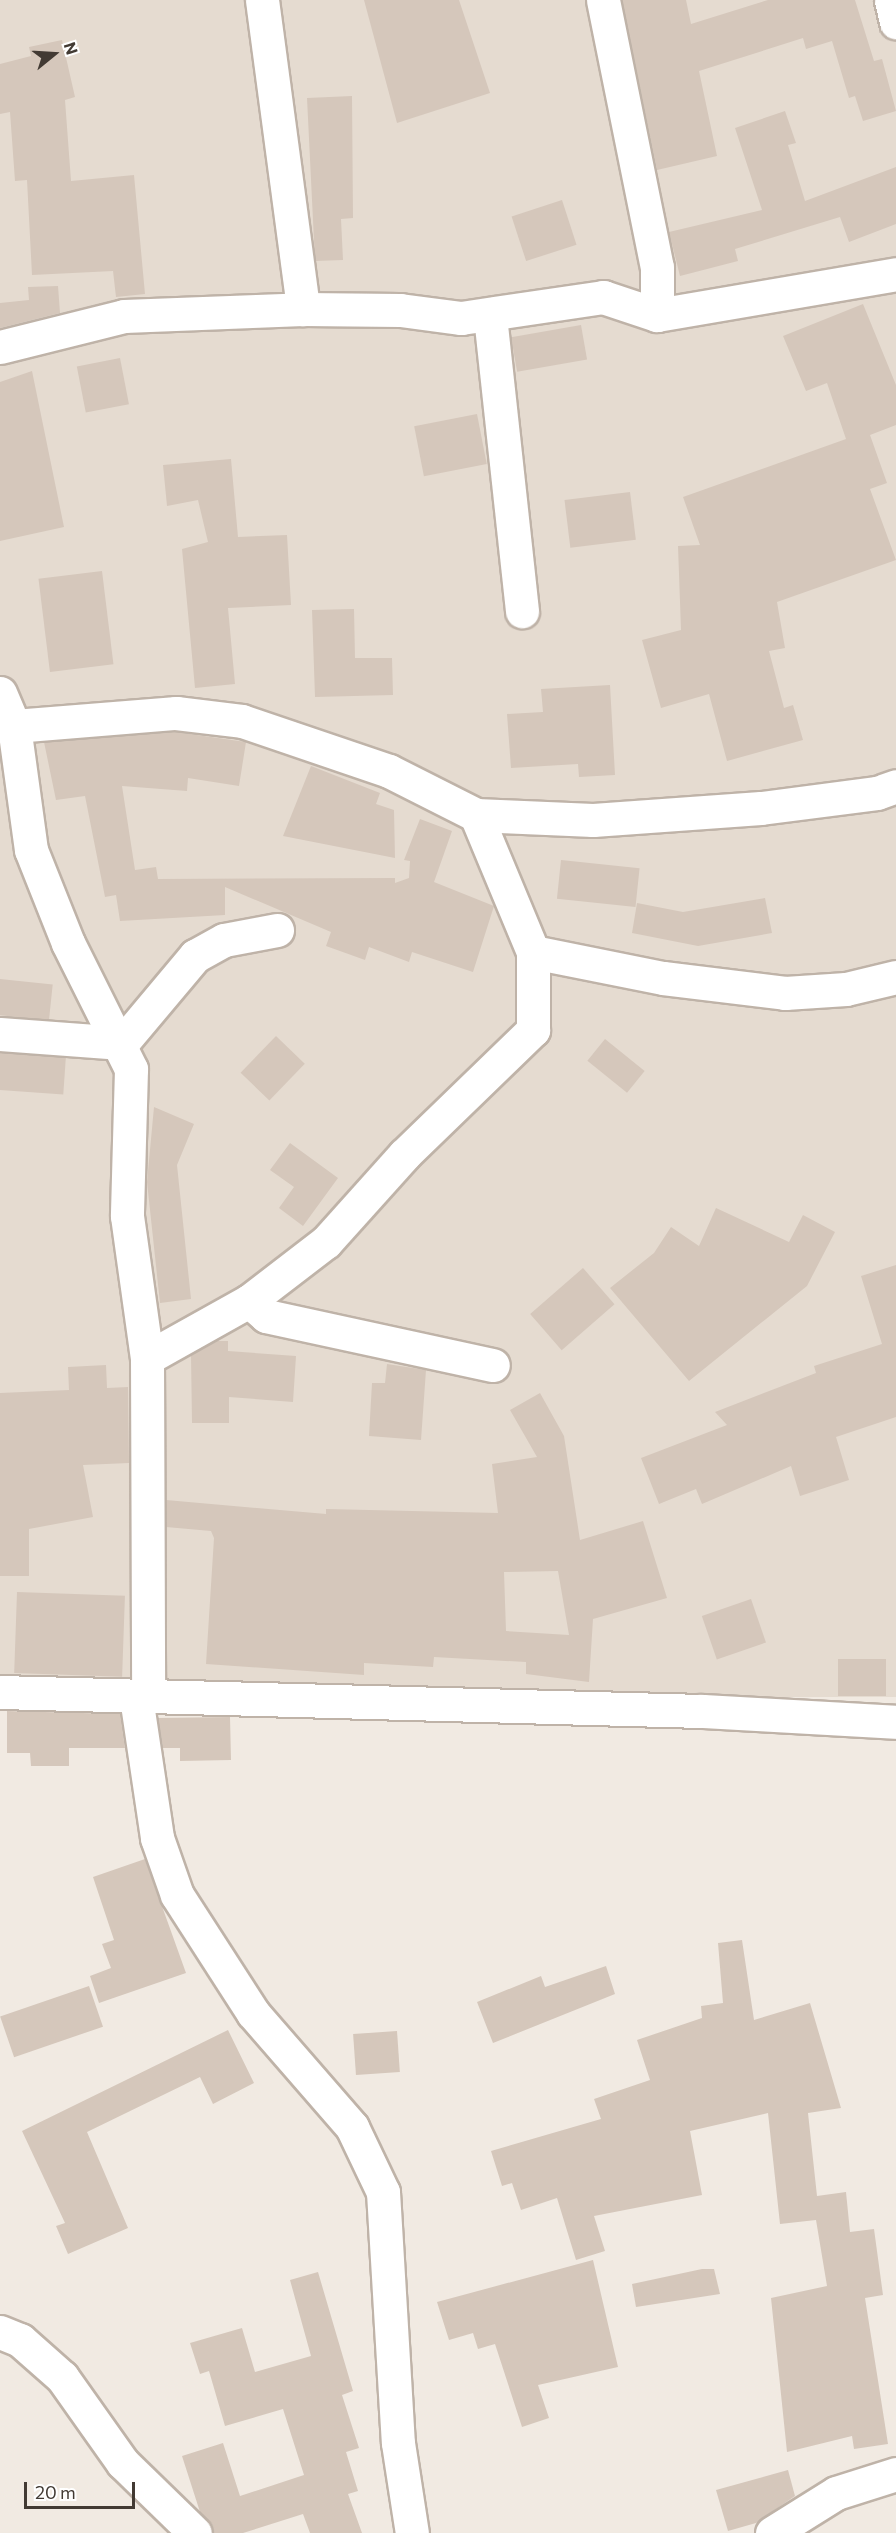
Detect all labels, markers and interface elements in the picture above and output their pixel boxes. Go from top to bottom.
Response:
north arrow [24,24,84,84]
text: N [61,40,82,57]
scale bar [27,2470,138,2508]
text: 20 m [35,2481,76,2503]

